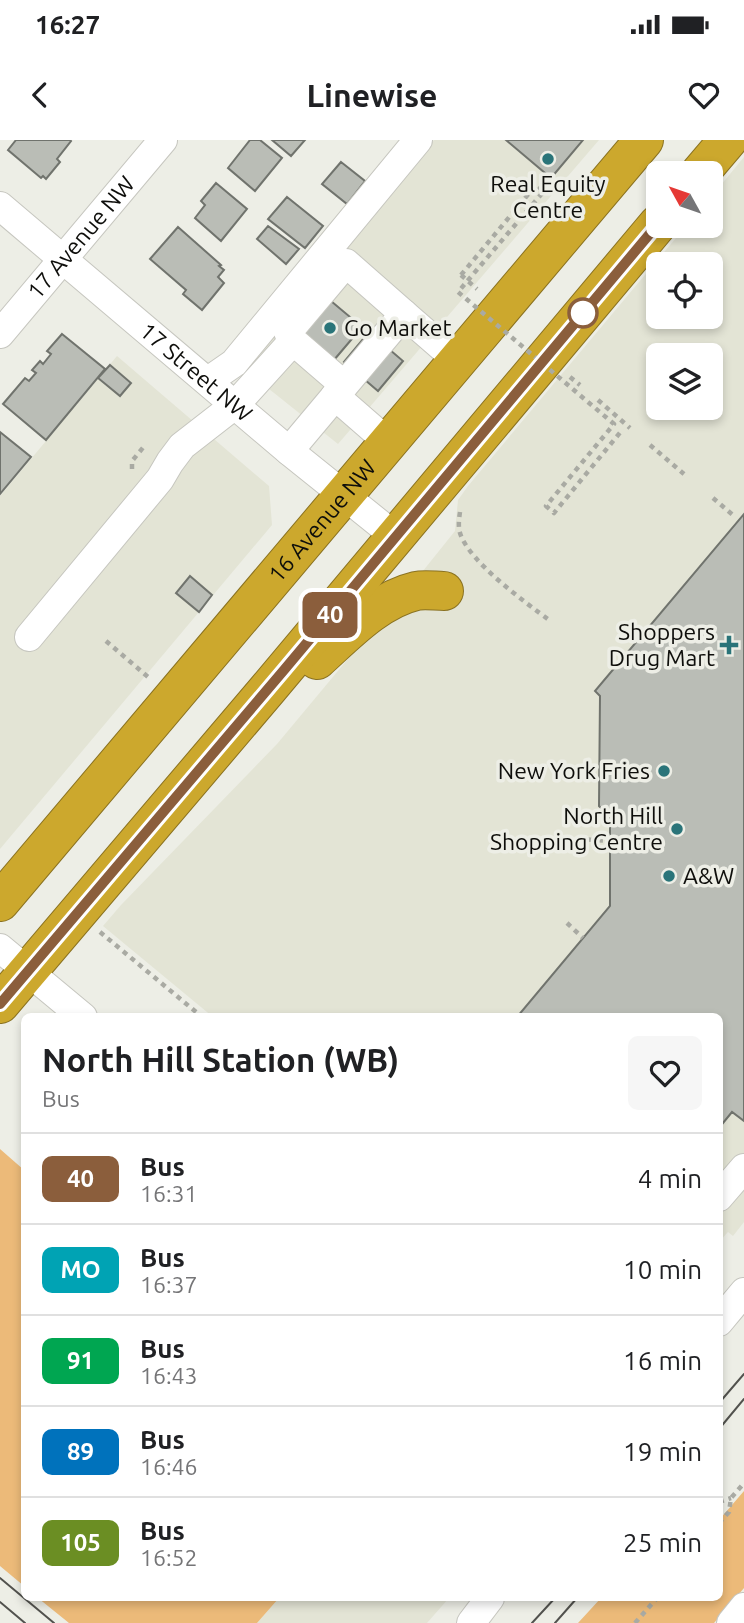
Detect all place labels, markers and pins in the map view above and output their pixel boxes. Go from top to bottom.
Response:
marker: Real Equity Centre [540,151,556,167]
place label: Real Equity Centre [490,171,606,222]
unlabelled marker [568,298,598,328]
place label: Go Market [344,315,451,340]
marker: Go Market [322,320,338,336]
place label: Shoppers Drug Mart [609,619,715,670]
marker: Shoppers Drug Mart [721,637,737,653]
place label: New York Fries [498,758,650,783]
marker: New York Fries [656,763,672,779]
place label: North Hill Shopping Centre [490,803,663,854]
marker: North Hill Shopping Centre [669,821,685,837]
place label: A&W [683,863,734,888]
marker: A&W [661,868,677,884]

